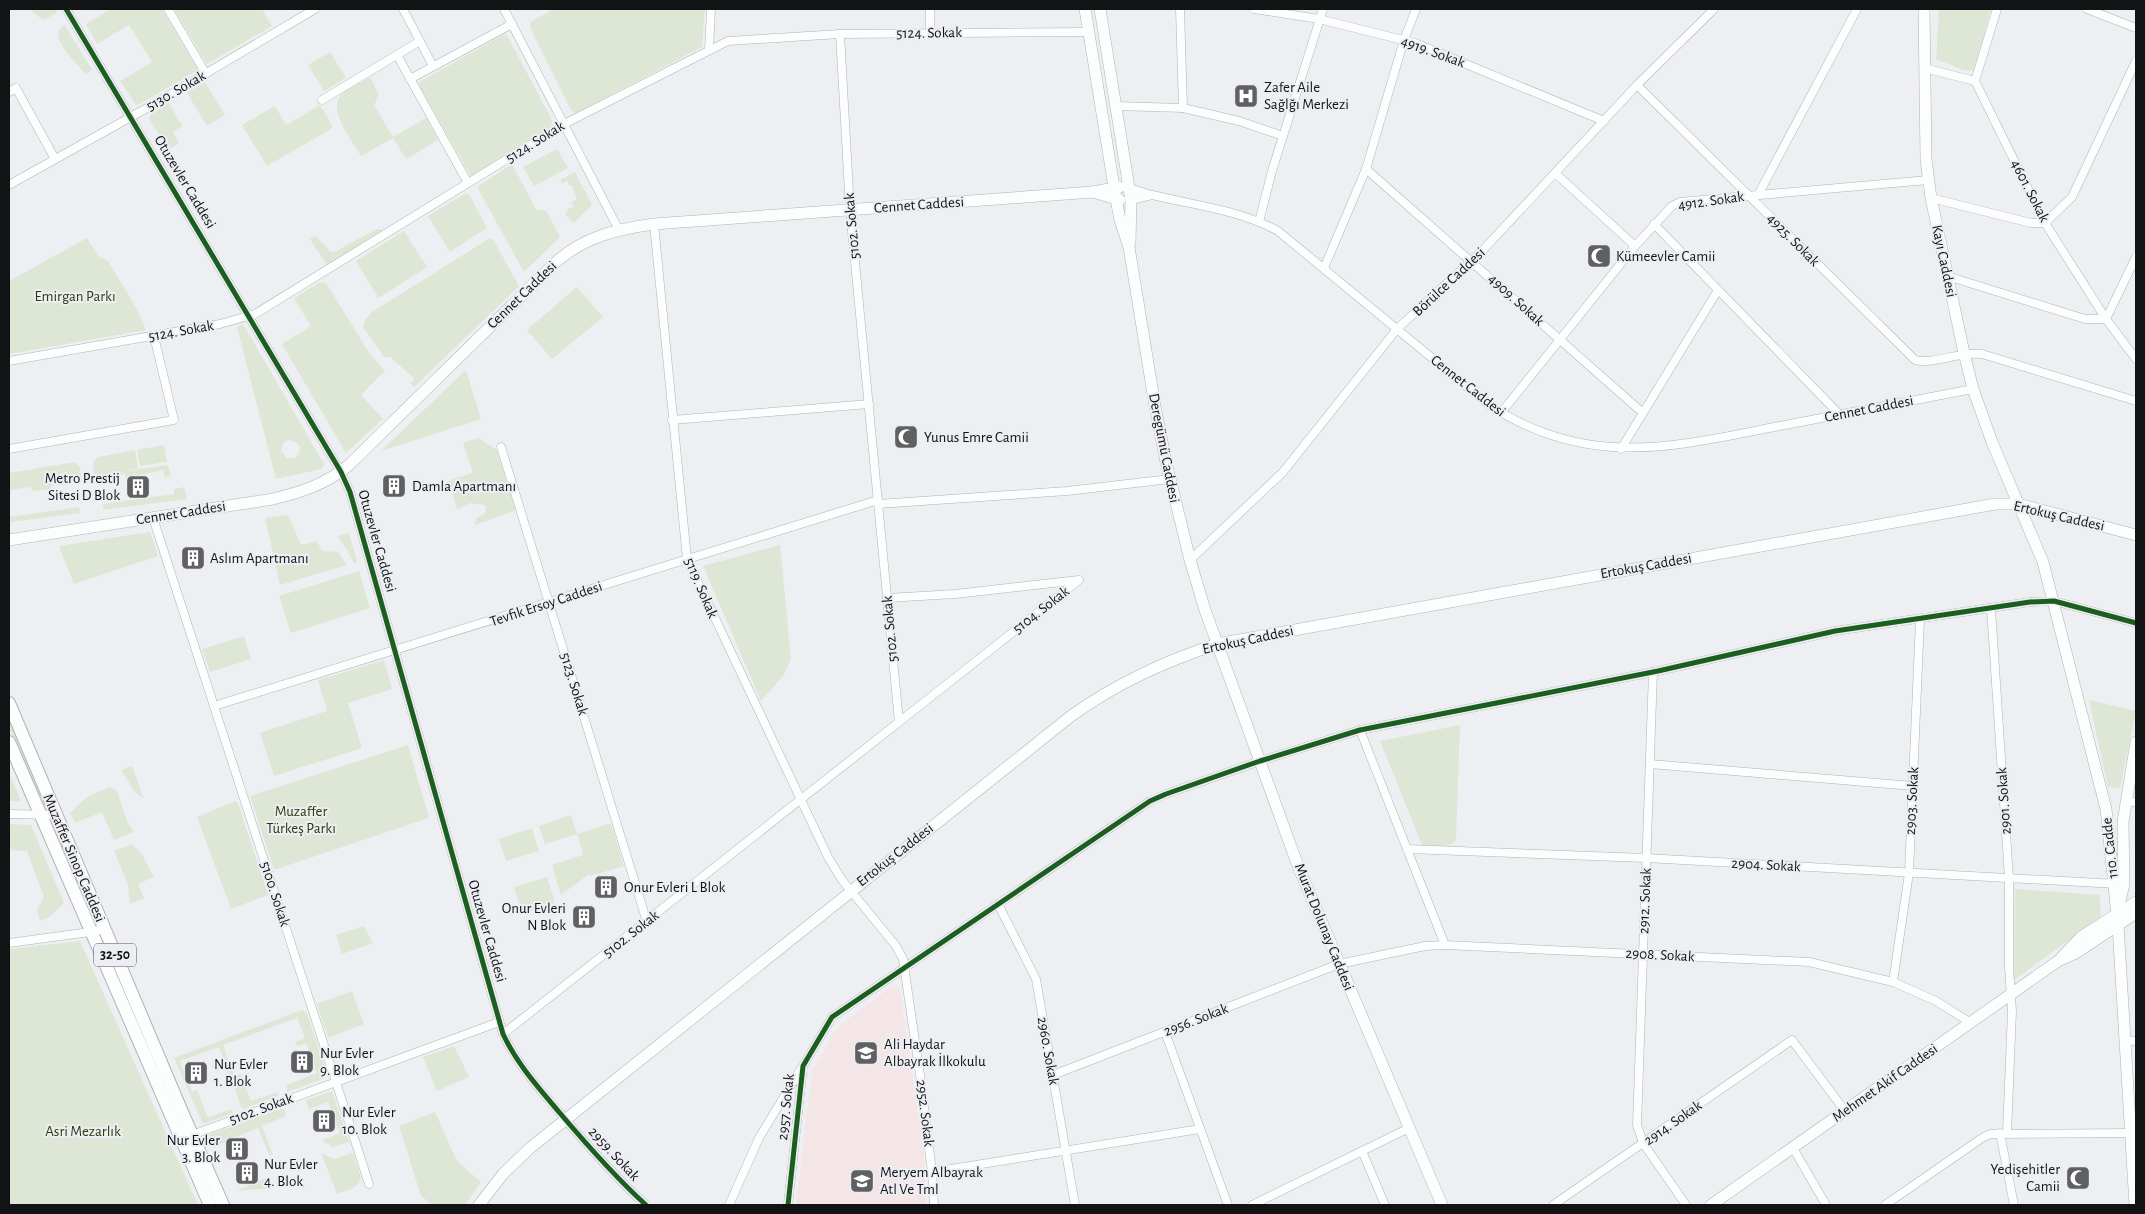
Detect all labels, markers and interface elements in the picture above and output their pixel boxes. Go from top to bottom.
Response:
street label: 5124. Sokak [896,25,962,41]
street label: 4919. Sokak [1399,34,1467,71]
street label: 5130. Sokak [144,68,208,114]
place label: Zafer Aile Sağlğı Merkezi [1264,80,1349,112]
hospital icon: Zafer Aile Sağlğı Merkezi [1233,83,1259,109]
street label: 5124. Sokak [503,118,567,166]
street label: Otuzevler Caddesi [151,133,219,231]
street label: 4601. Sokak [2008,157,2052,225]
street label: 4912. Sokak [1677,189,1745,213]
street label: 5102. Sokak [842,192,862,260]
street label: Cennet Caddesi [873,194,965,216]
street label: 4925. Sokak [1764,211,1822,269]
street label: Kayı Caddesi [1929,223,1959,299]
mosque icon: Kümeevler Camii [1586,243,1612,269]
street label: Börülce Caddesi [1410,245,1488,319]
place label: Kümeevler Camii [1616,249,1715,264]
street label: Cennet Caddesi [484,258,560,332]
street label: 4909. Sokak [1485,271,1547,329]
park label: Emirgan Parkı [34,289,116,304]
street label: 5124. Sokak [147,318,215,344]
street label: Cennet Caddesi [1428,352,1508,420]
street label: Deregümü Caddesi [1146,392,1182,504]
street label: Cennet Caddesi [1823,393,1915,425]
mosque icon: Yunus Emre Camii [893,424,919,450]
place label: Yunus Emre Camii [924,430,1029,445]
place label: Metro Prestij Sitesi D Blok [45,471,120,503]
building icon: Damla Apartmanı [381,473,407,499]
building icon: Metro Prestij Sitesi D Blok [125,474,151,500]
place label: Damla Apartmanı [412,479,516,494]
street label: Otuzevler Caddesi [355,488,399,594]
street label: Ertokuş Caddesi [2012,498,2106,534]
street label: Cennet Caddesi [135,499,227,527]
building icon: Aslım Apartmanı [180,545,206,571]
place label: Aslım Apartmanı [210,551,309,566]
street label: Ertokuş Caddesi [1599,551,1693,581]
street label: 5119. Sokak [682,556,720,621]
street label: Tevfik Ersoy Caddesi [488,579,604,629]
street label: 5104. Sokak [1010,583,1072,637]
street label: 5102. Sokak [880,595,900,663]
street label: Ertokuş Caddesi [1201,623,1295,657]
street label: 5123. Sokak [557,651,591,717]
street label: 2903. Sokak [1903,766,1921,836]
street label: 2901. Sokak [1994,767,2014,835]
street label: Muzaffer Sinop Caddesi [40,792,108,924]
park label: Muzaffer Türkeş Parkı [266,804,336,836]
street label: 110. Cadde [2099,817,2121,879]
street label: Ertokuş Caddesi [854,821,936,889]
street label: 2904. Sokak [1731,856,1801,874]
street label: 5100. Sokak [257,860,293,929]
street label: Murat Dolunay Caddesi [1292,861,1356,993]
street label: 2912. Sokak [1636,867,1654,934]
building icon: Onur Evleri L Blok [593,874,619,900]
street label: Otuzevler Caddesi [465,878,509,984]
place label: Onur Evleri L Blok [624,880,726,895]
place label: Onur Evleri N Blok [502,901,566,933]
building icon: Onur Evleri N Blok [571,904,597,930]
street label: 5102. Sokak [600,908,662,960]
road number: 32-50 [94,944,136,966]
street label: 2908. Sokak [1625,946,1695,964]
street label: 2956. Sokak [1162,1001,1230,1039]
street label: 2960. Sokak [1035,1016,1061,1087]
place label: Ali Haydar Albayrak İlkokulu [884,1037,986,1069]
school or university icon: Ali Haydar Albayrak İlkokulu [853,1040,879,1066]
street label: Mehmet Akif Caddesi [1830,1041,1940,1125]
place label: Nur Evler 9. Blok [320,1046,374,1078]
building icon: Nur Evler 9. Blok [289,1049,315,1075]
place label: Nur Evler 1. Blok [214,1057,268,1089]
building icon: Nur Evler 1. Blok [183,1060,209,1086]
street label: 2957. Sokak [775,1073,797,1141]
street label: 2952. Sokak [913,1079,937,1147]
street label: 5102. Sokak [227,1091,295,1127]
street label: 2914. Sokak [1641,1098,1705,1148]
place label: Nur Evler 10. Blok [342,1105,396,1137]
building icon: Nur Evler 10. Blok [311,1108,337,1134]
park label: Asri Mezarlık [45,1124,121,1139]
street label: 2959. Sokak [585,1124,643,1184]
place label: Nur Evler 3. Blok [167,1133,220,1165]
building icon: Nur Evler 3. Blok [224,1136,250,1162]
place label: Nur Evler 4. Blok [264,1157,318,1189]
building icon: Nur Evler 4. Blok [234,1160,260,1186]
place label: Yedişehitler Camii [1991,1162,2060,1194]
place label: Meryem Albayrak Atl Ve Tml [880,1165,983,1197]
mosque icon: Yedişehitler Camii [2065,1165,2091,1191]
school or university icon: Meryem Albayrak Atl Ve Tml [849,1168,875,1194]

